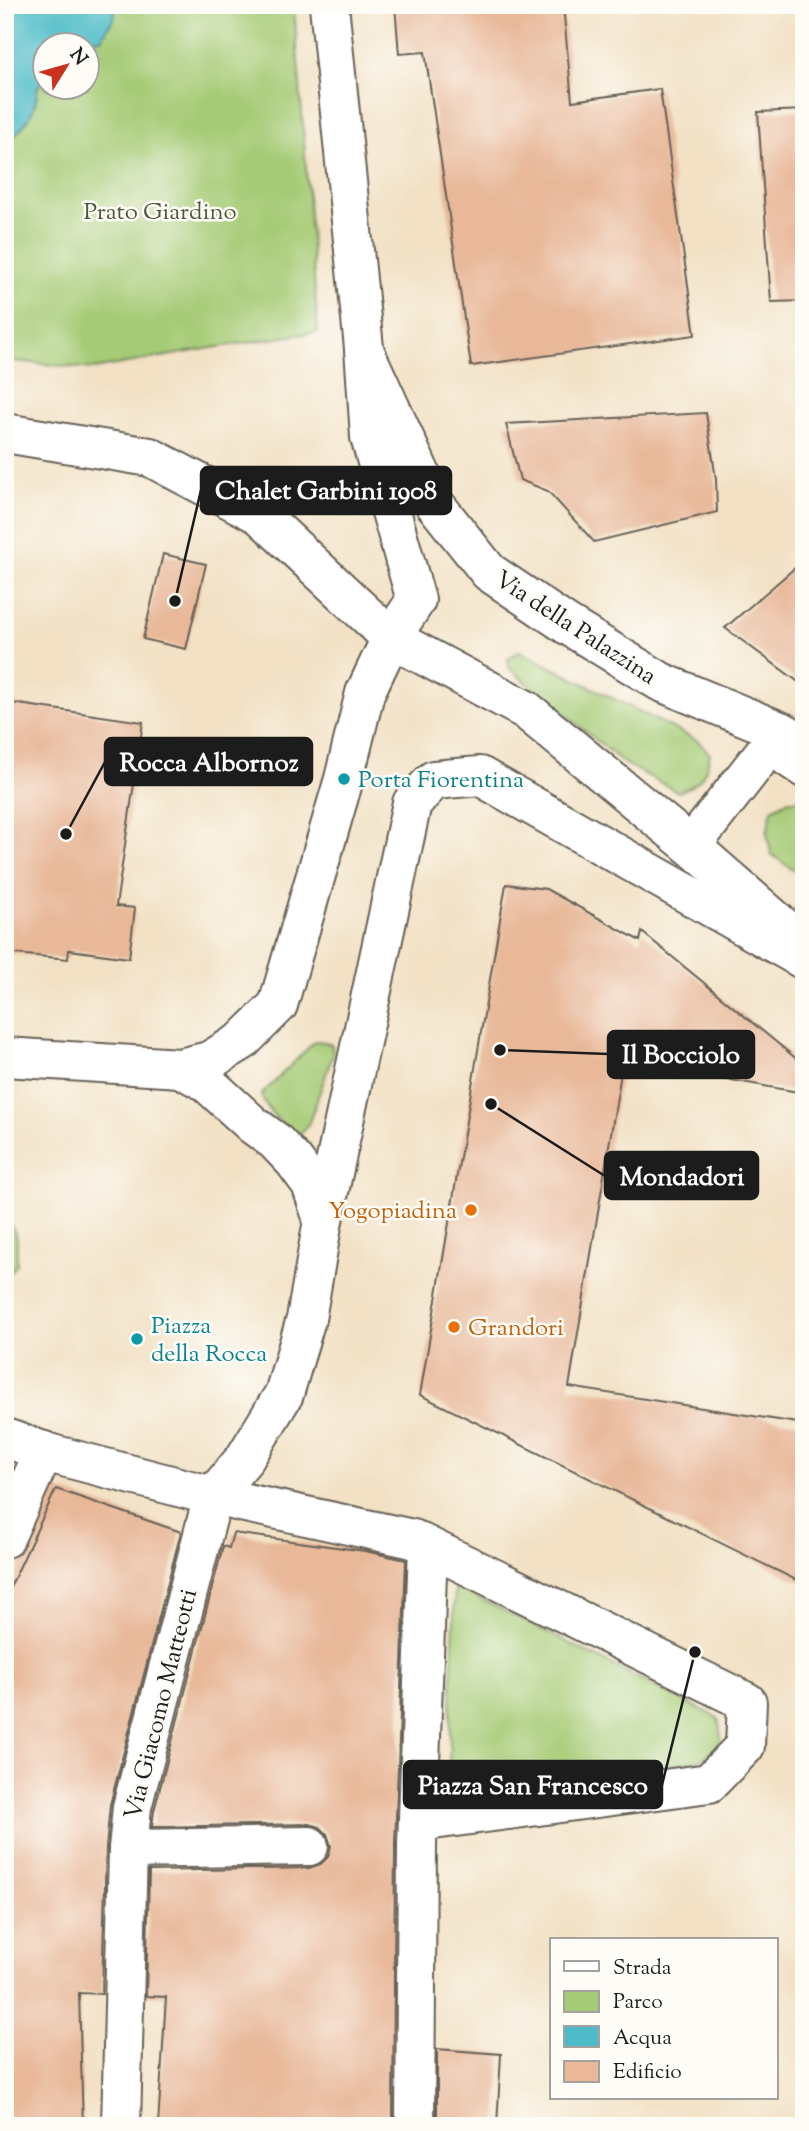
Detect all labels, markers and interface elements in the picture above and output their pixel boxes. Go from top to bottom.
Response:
north arrow [32,32,102,102]
text: N [62,43,93,71]
park label: Prato Giardino [83,196,237,230]
callout: Chalet Garbini 1908 [201,467,451,514]
text: Chalet Garbini 1908 [215,474,437,511]
street label: Via della Palazzina [487,563,663,694]
callout: Rocca Albornoz [105,738,312,785]
text: Rocca Albornoz [119,746,299,783]
place label: Porta Fiorentina [358,764,524,798]
marker: Porta Fiorentina [336,771,352,787]
callout: Il Bocciolo [608,1031,754,1078]
text: Il Bocciolo [622,1038,740,1075]
callout: Mondadori [605,1152,758,1199]
text: Mondadori [620,1160,745,1197]
place label: Yogopiadina [328,1195,457,1229]
marker: Yogopiadina [463,1202,479,1218]
place label: Piazza della Rocca [151,1310,267,1372]
place label: Grandori [468,1312,564,1346]
marker: Grandori [446,1319,462,1335]
marker: Piazza della Rocca [129,1331,145,1347]
street label: Via Giacomo Matteotti [117,1585,207,1823]
callout: Piazza San Francesco [404,1761,662,1808]
text: Piazza San Francesco [418,1769,648,1806]
legend [550,1938,778,2100]
text: Strada [613,1954,672,1984]
text: Parco [613,1988,663,2018]
text: Acqua [613,2024,672,2054]
text: Edificio [613,2058,682,2088]

